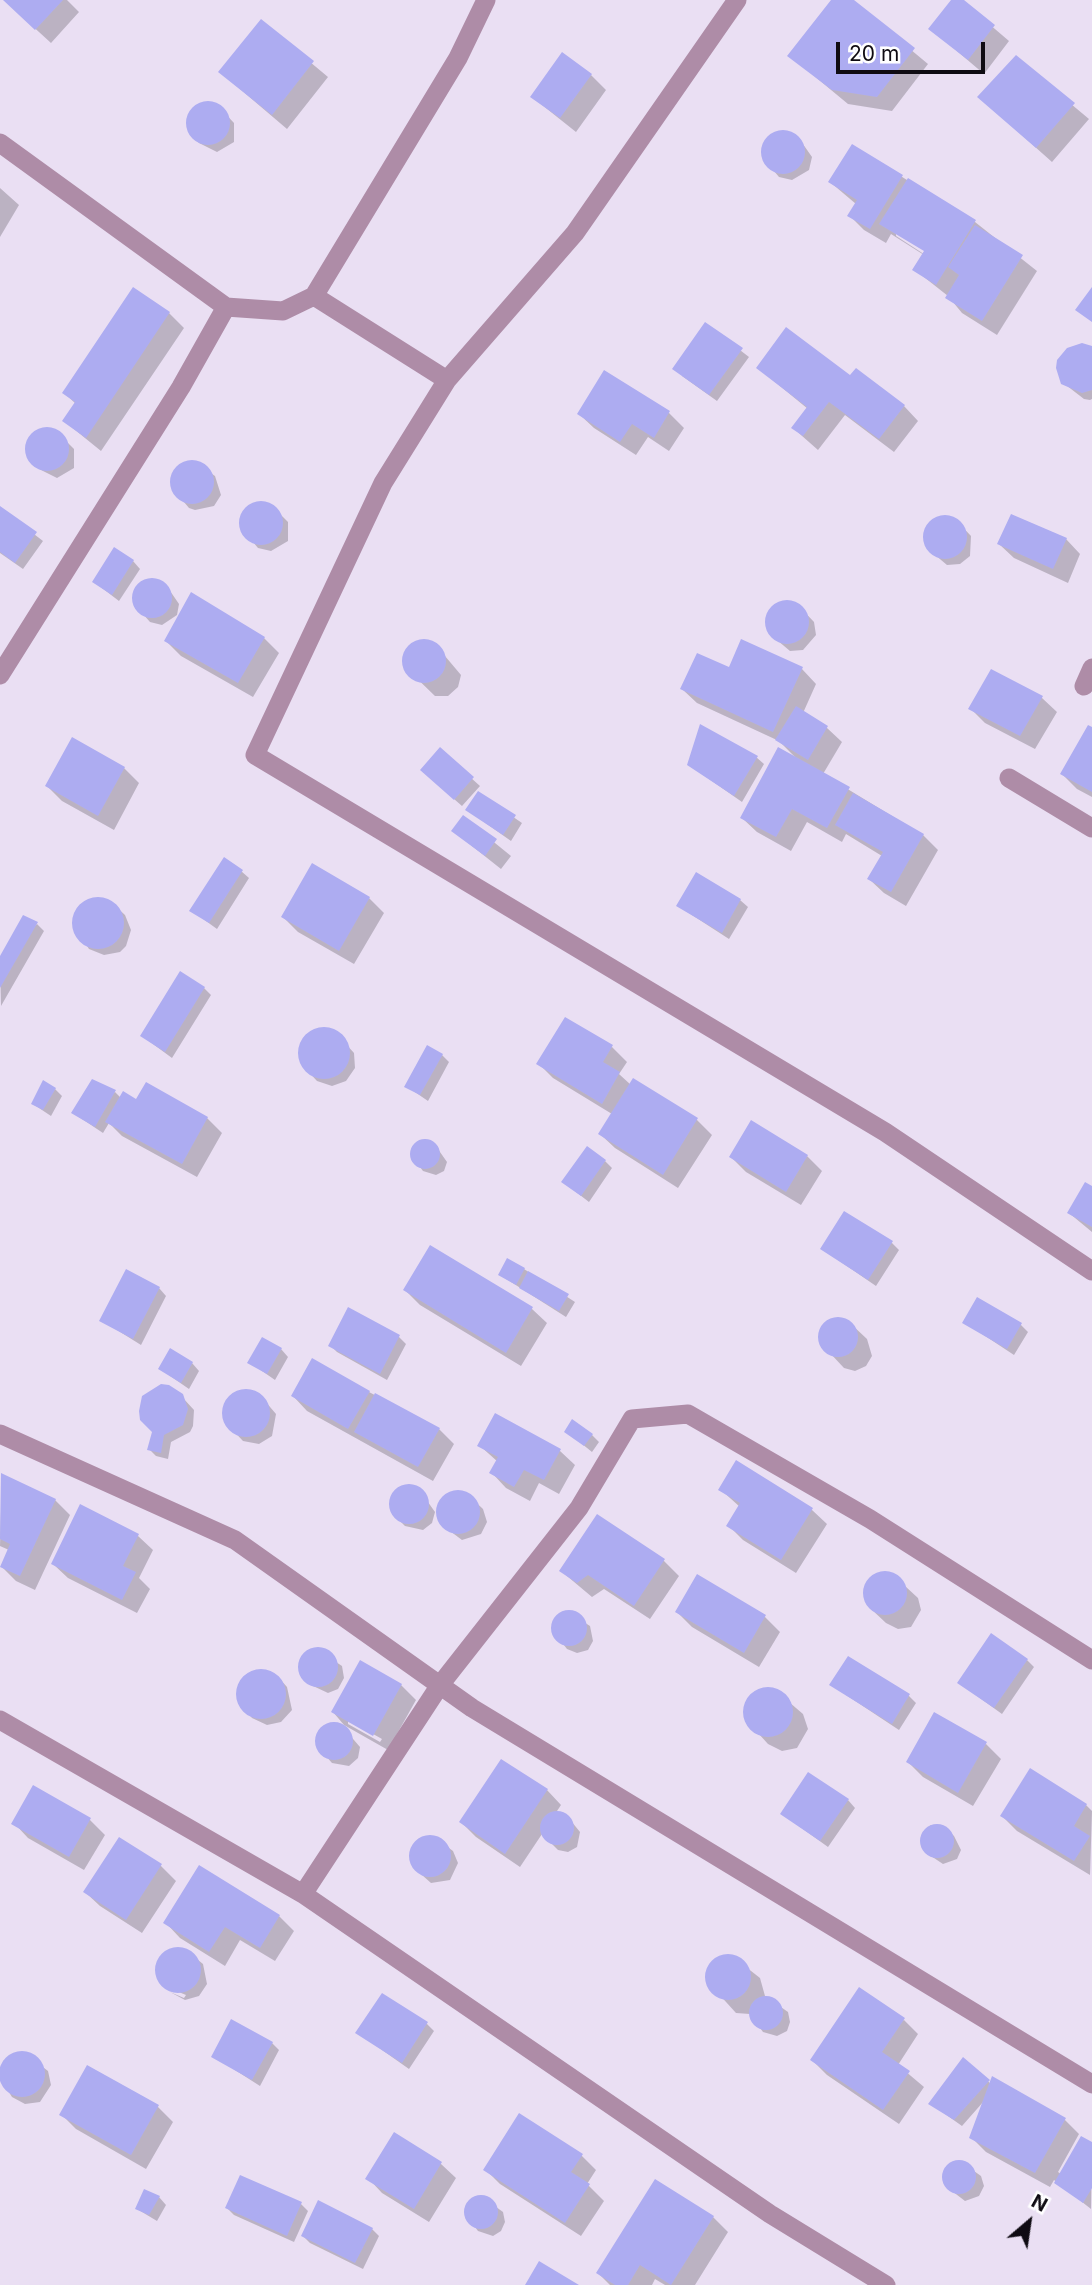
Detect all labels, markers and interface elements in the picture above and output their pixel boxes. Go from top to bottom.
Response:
scale bar [840,28,989,72]
text: 20 m [849,41,899,66]
north arrow [994,2187,1064,2257]
text: N [1028,2190,1051,2217]

